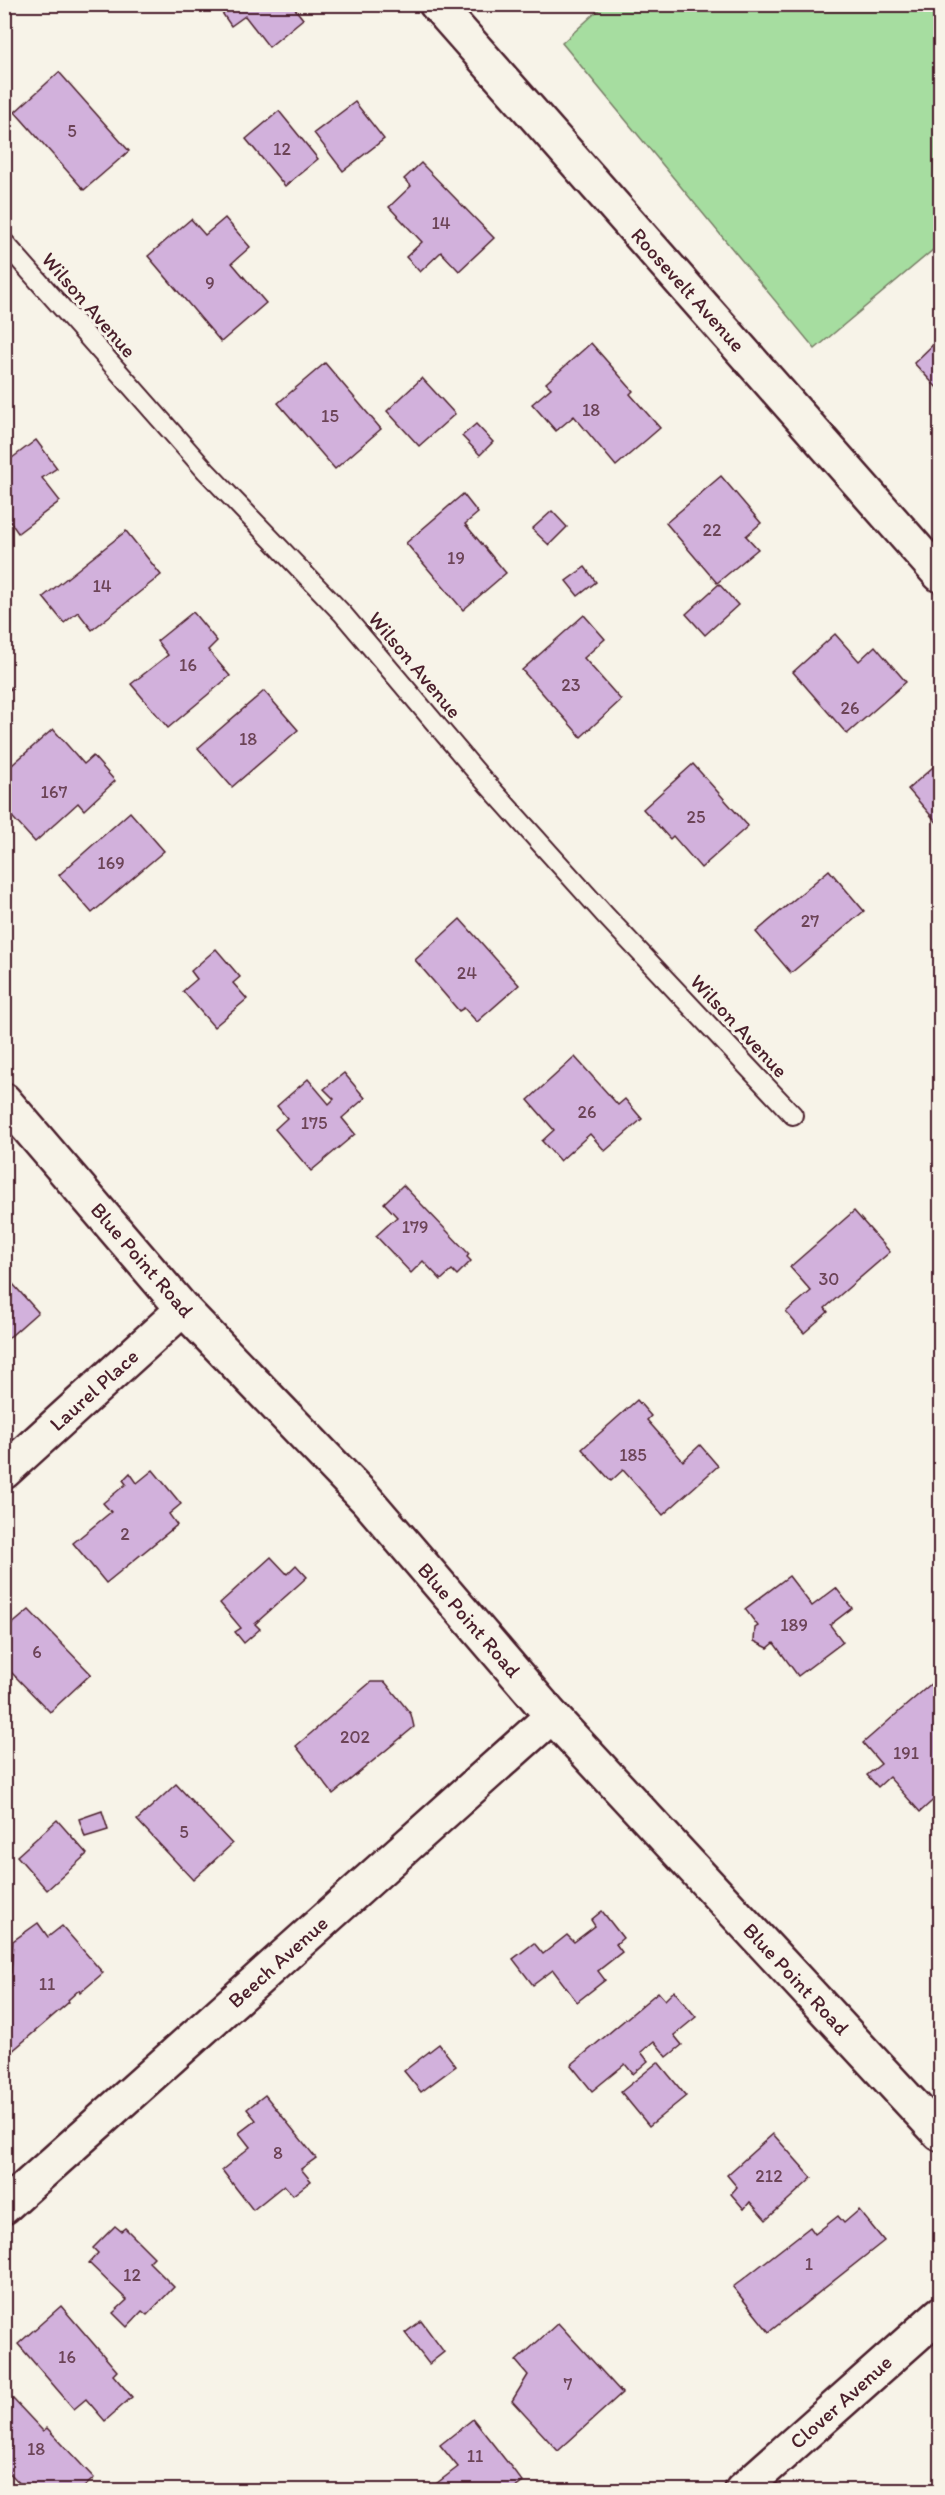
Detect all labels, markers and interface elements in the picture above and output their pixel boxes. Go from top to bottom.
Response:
house number: 5 [67,120,77,142]
house number: 12 [273,138,291,160]
house number: 14 [431,212,451,234]
street label: Roosevelt Avenue [626,222,751,357]
street label: Wilson Avenue [37,247,142,363]
house number: 9 [205,272,215,294]
house number: 18 [582,399,600,421]
house number: 15 [321,405,339,427]
house number: 22 [703,519,722,541]
house number: 19 [447,547,465,569]
house number: 14 [92,575,112,597]
street label: Wilson Avenue [363,606,467,723]
house number: 16 [179,654,197,676]
house number: 23 [561,674,581,696]
house number: 26 [841,697,860,719]
house number: 18 [239,728,257,750]
house number: 167 [41,781,67,803]
house number: 25 [687,806,705,828]
house number: 169 [97,852,125,874]
house number: 27 [801,910,819,932]
house number: 24 [457,962,477,984]
street label: Wilson Avenue [685,969,793,1082]
house number: 26 [578,1101,597,1123]
house number: 175 [301,1112,327,1134]
street label: Blue Point Road [86,1197,199,1323]
house number: 179 [402,1216,428,1238]
house number: 30 [819,1268,839,1290]
street label: Laurel Place [44,1343,143,1436]
house number: 185 [619,1444,647,1466]
house number: 2 [120,1523,130,1545]
street label: Blue Point Road [413,1557,526,1683]
house number: 189 [780,1614,808,1636]
house number: 6 [32,1641,42,1663]
house number: 202 [340,1726,371,1748]
house number: 191 [893,1742,919,1764]
house number: 5 [179,1821,189,1843]
street label: Beech Avenue [223,1910,333,2013]
street label: Blue Point Road [738,1917,855,2040]
house number: 11 [39,1973,55,1995]
house number: 8 [273,2142,283,2164]
house number: 212 [755,2165,783,2187]
house number: 1 [805,2253,813,2275]
house number: 12 [123,2264,141,2286]
house number: 16 [58,2346,76,2368]
street label: Clover Avenue [784,2349,897,2454]
house number: 7 [564,2373,573,2395]
house number: 18 [27,2438,45,2460]
house number: 11 [467,2445,483,2467]

